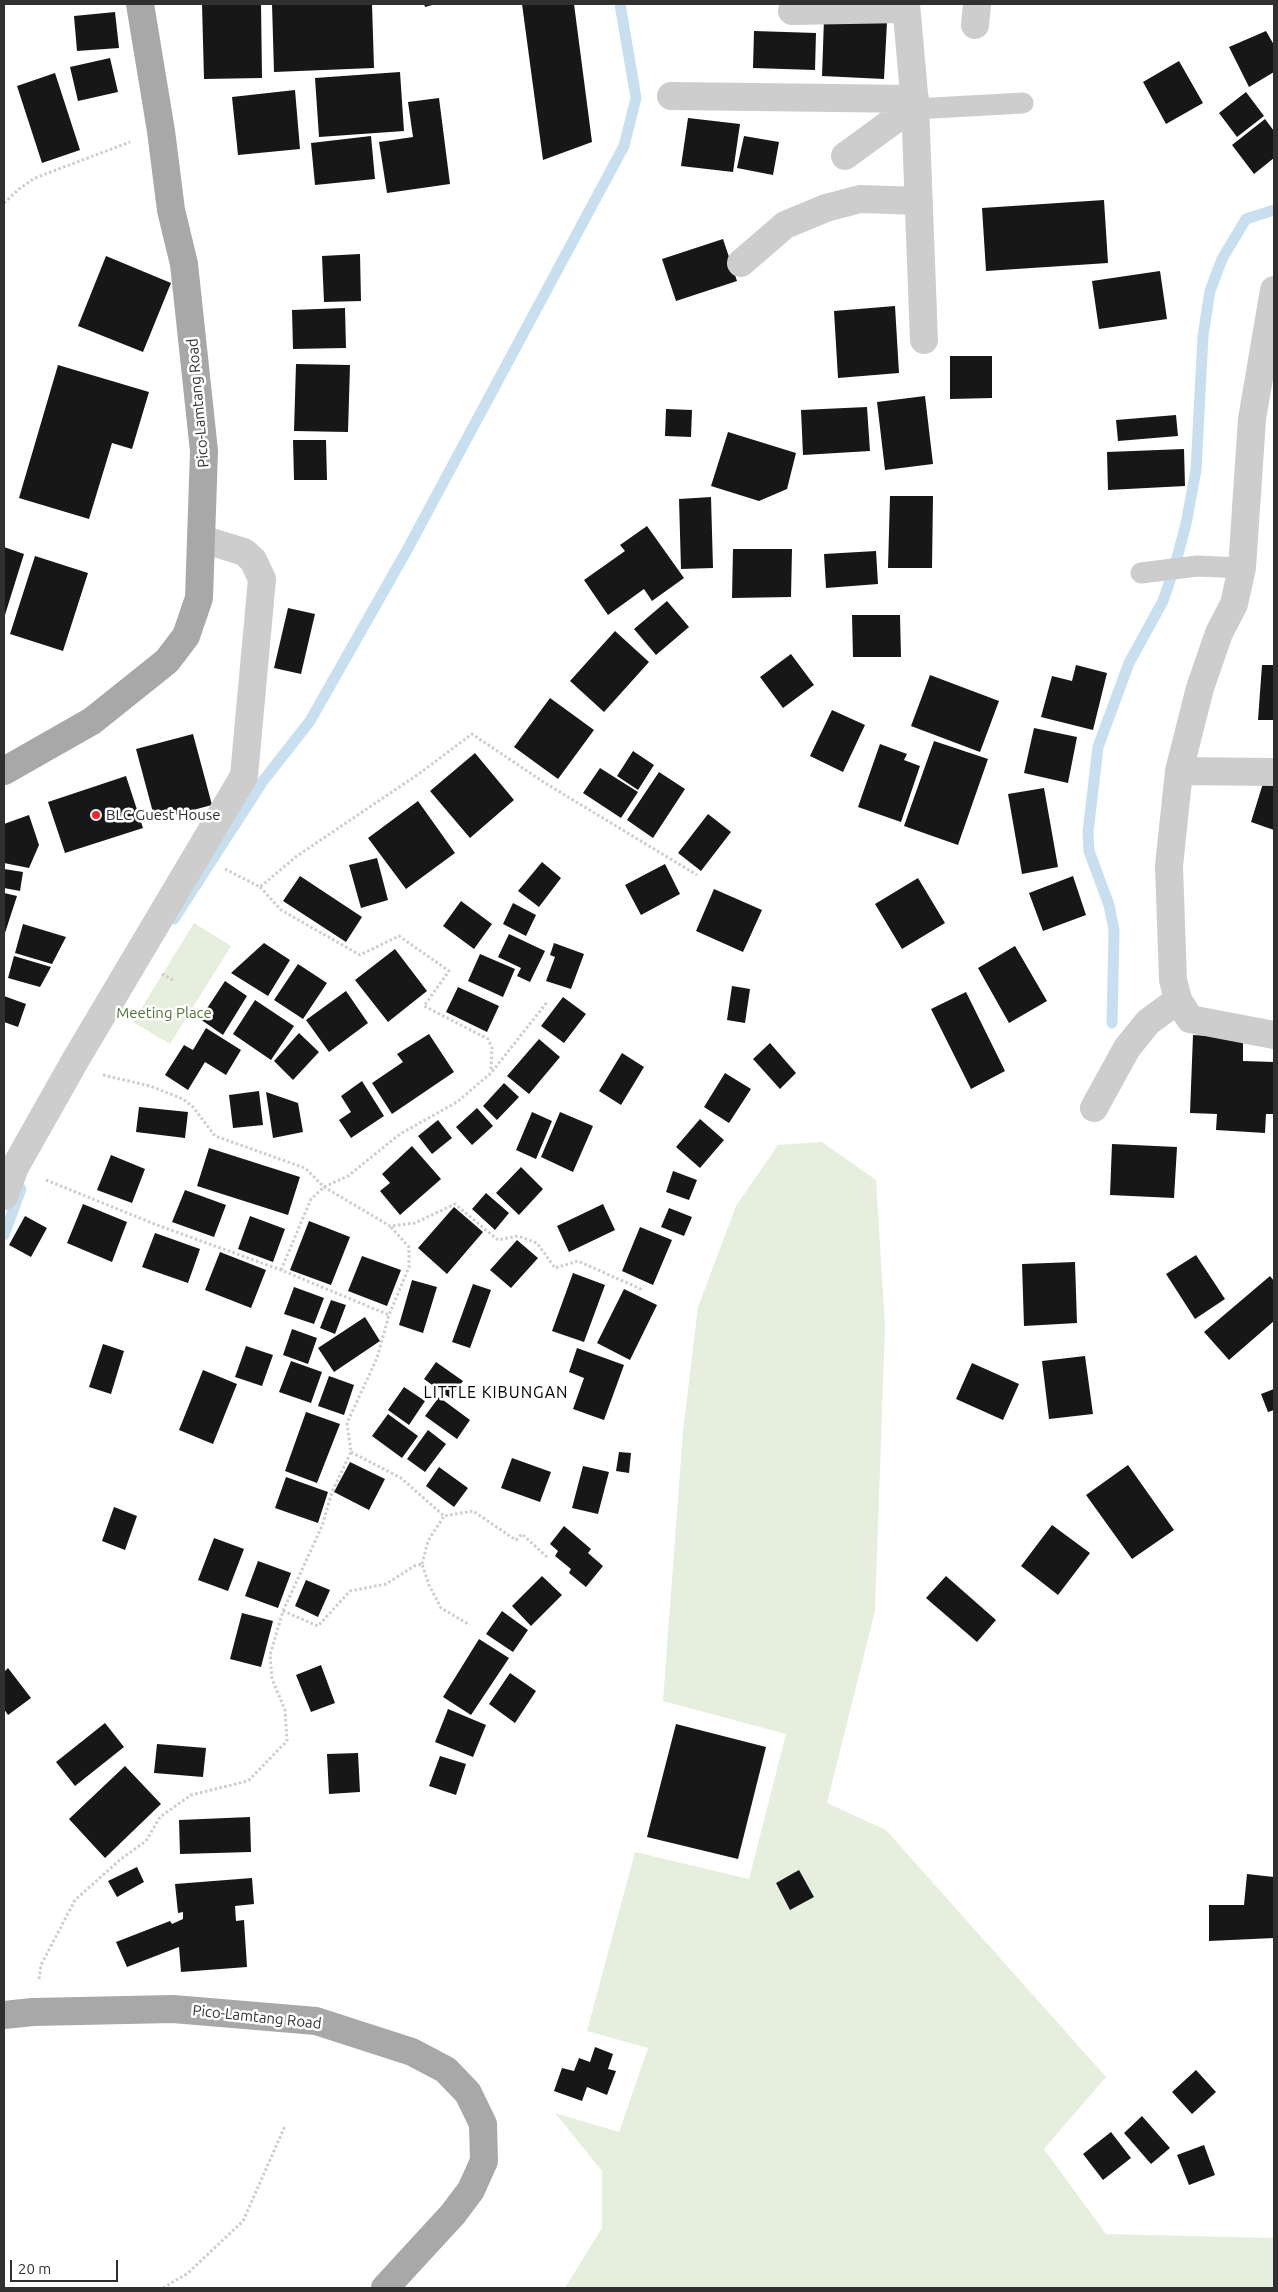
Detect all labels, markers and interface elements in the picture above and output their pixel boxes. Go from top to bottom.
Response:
street label: Pico-Lamtang Road [183,338,213,468]
place label: BLC Guest House [106,806,221,824]
marker: BLC Guest House [90,809,102,821]
park label: Meeting Place [116,1004,212,1022]
district label: LITTLE KIBUNGAN [422,1383,570,1403]
street label: Pico-Lamtang Road [192,2001,322,2033]
scale bar [12,2250,120,2282]
text: 20 m [18,2260,51,2277]

